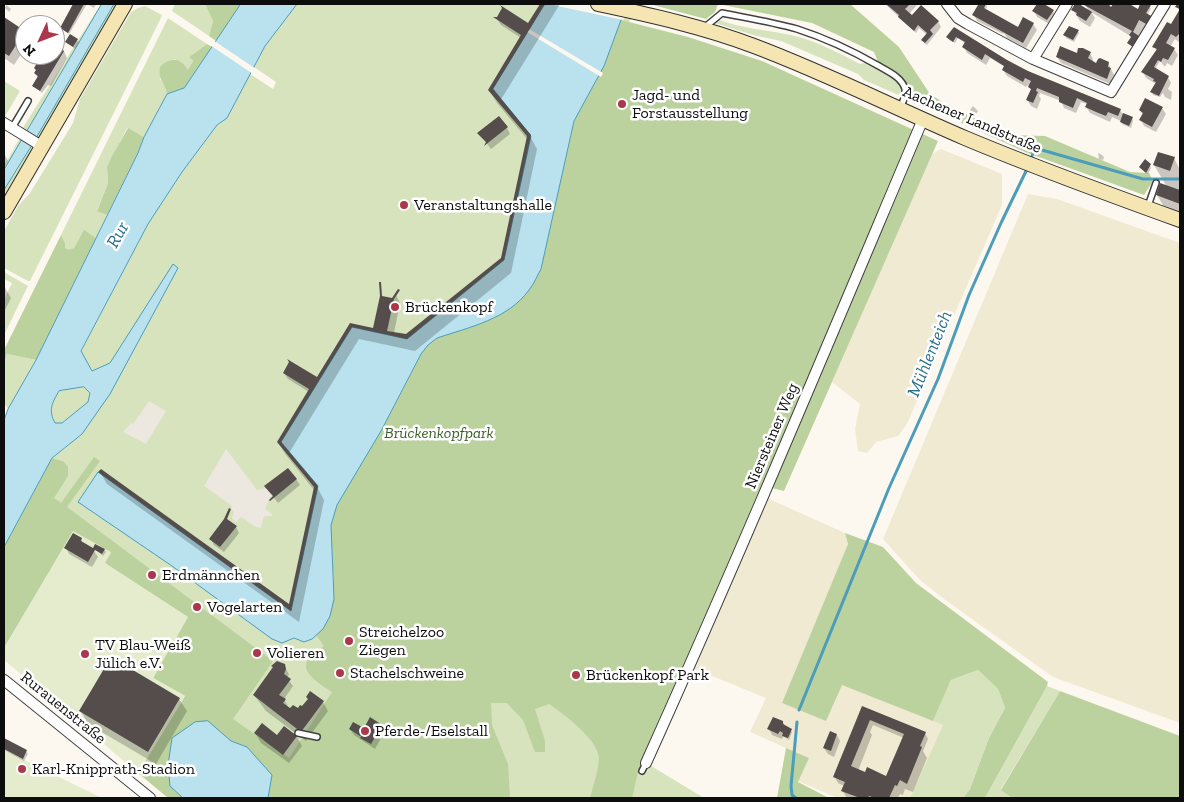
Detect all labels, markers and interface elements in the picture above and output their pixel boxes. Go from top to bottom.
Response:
north arrow [15,15,65,65]
text: N [20,40,39,60]
street label: Aachener Landstraße [900,82,1044,158]
place label: Jagd- und Forstausstellung [632,85,748,123]
marker: Jagd- und Forstausstellung [616,98,628,110]
place label: Veranstaltungshalle [414,195,552,215]
marker: Veranstaltungshalle [398,199,410,211]
water label: Rur [102,218,134,252]
place label: Brückenkopf [405,297,493,317]
marker: Brückenkopf [389,301,401,313]
water label: Mühlenteich [903,308,957,400]
street label: Niersteiner Weg [741,380,803,492]
park label: Brückenkopfpark [384,423,494,443]
place label: Erdmännchen [162,565,260,585]
marker: Erdmännchen [146,569,158,581]
place label: Vogelarten [207,597,282,617]
marker: Vogelarten [191,601,203,613]
place label: Streichelzoo Ziegen [359,622,444,660]
place label: TV Blau-Weiß Jülich e.V. [95,635,191,673]
marker: Streichelzoo Ziegen [343,635,355,647]
place label: Volieren [267,643,324,663]
marker: Volieren [251,647,263,659]
marker: TV Blau-Weiß Jülich e.V. [79,648,91,660]
place label: Stachelschweine [350,663,464,683]
place label: Brückenkopf Park [586,665,709,685]
marker: Stachelschweine [334,667,346,679]
street label: Rurauenstraße [16,668,110,748]
marker: Brückenkopf Park [570,669,582,681]
place label: Pferde-/Eselstall [375,721,488,741]
marker: Pferde-/Eselstall [359,725,371,737]
place label: Karl-Knipprath-Stadion [32,759,195,779]
marker: Karl-Knipprath-Stadion [16,763,28,775]

